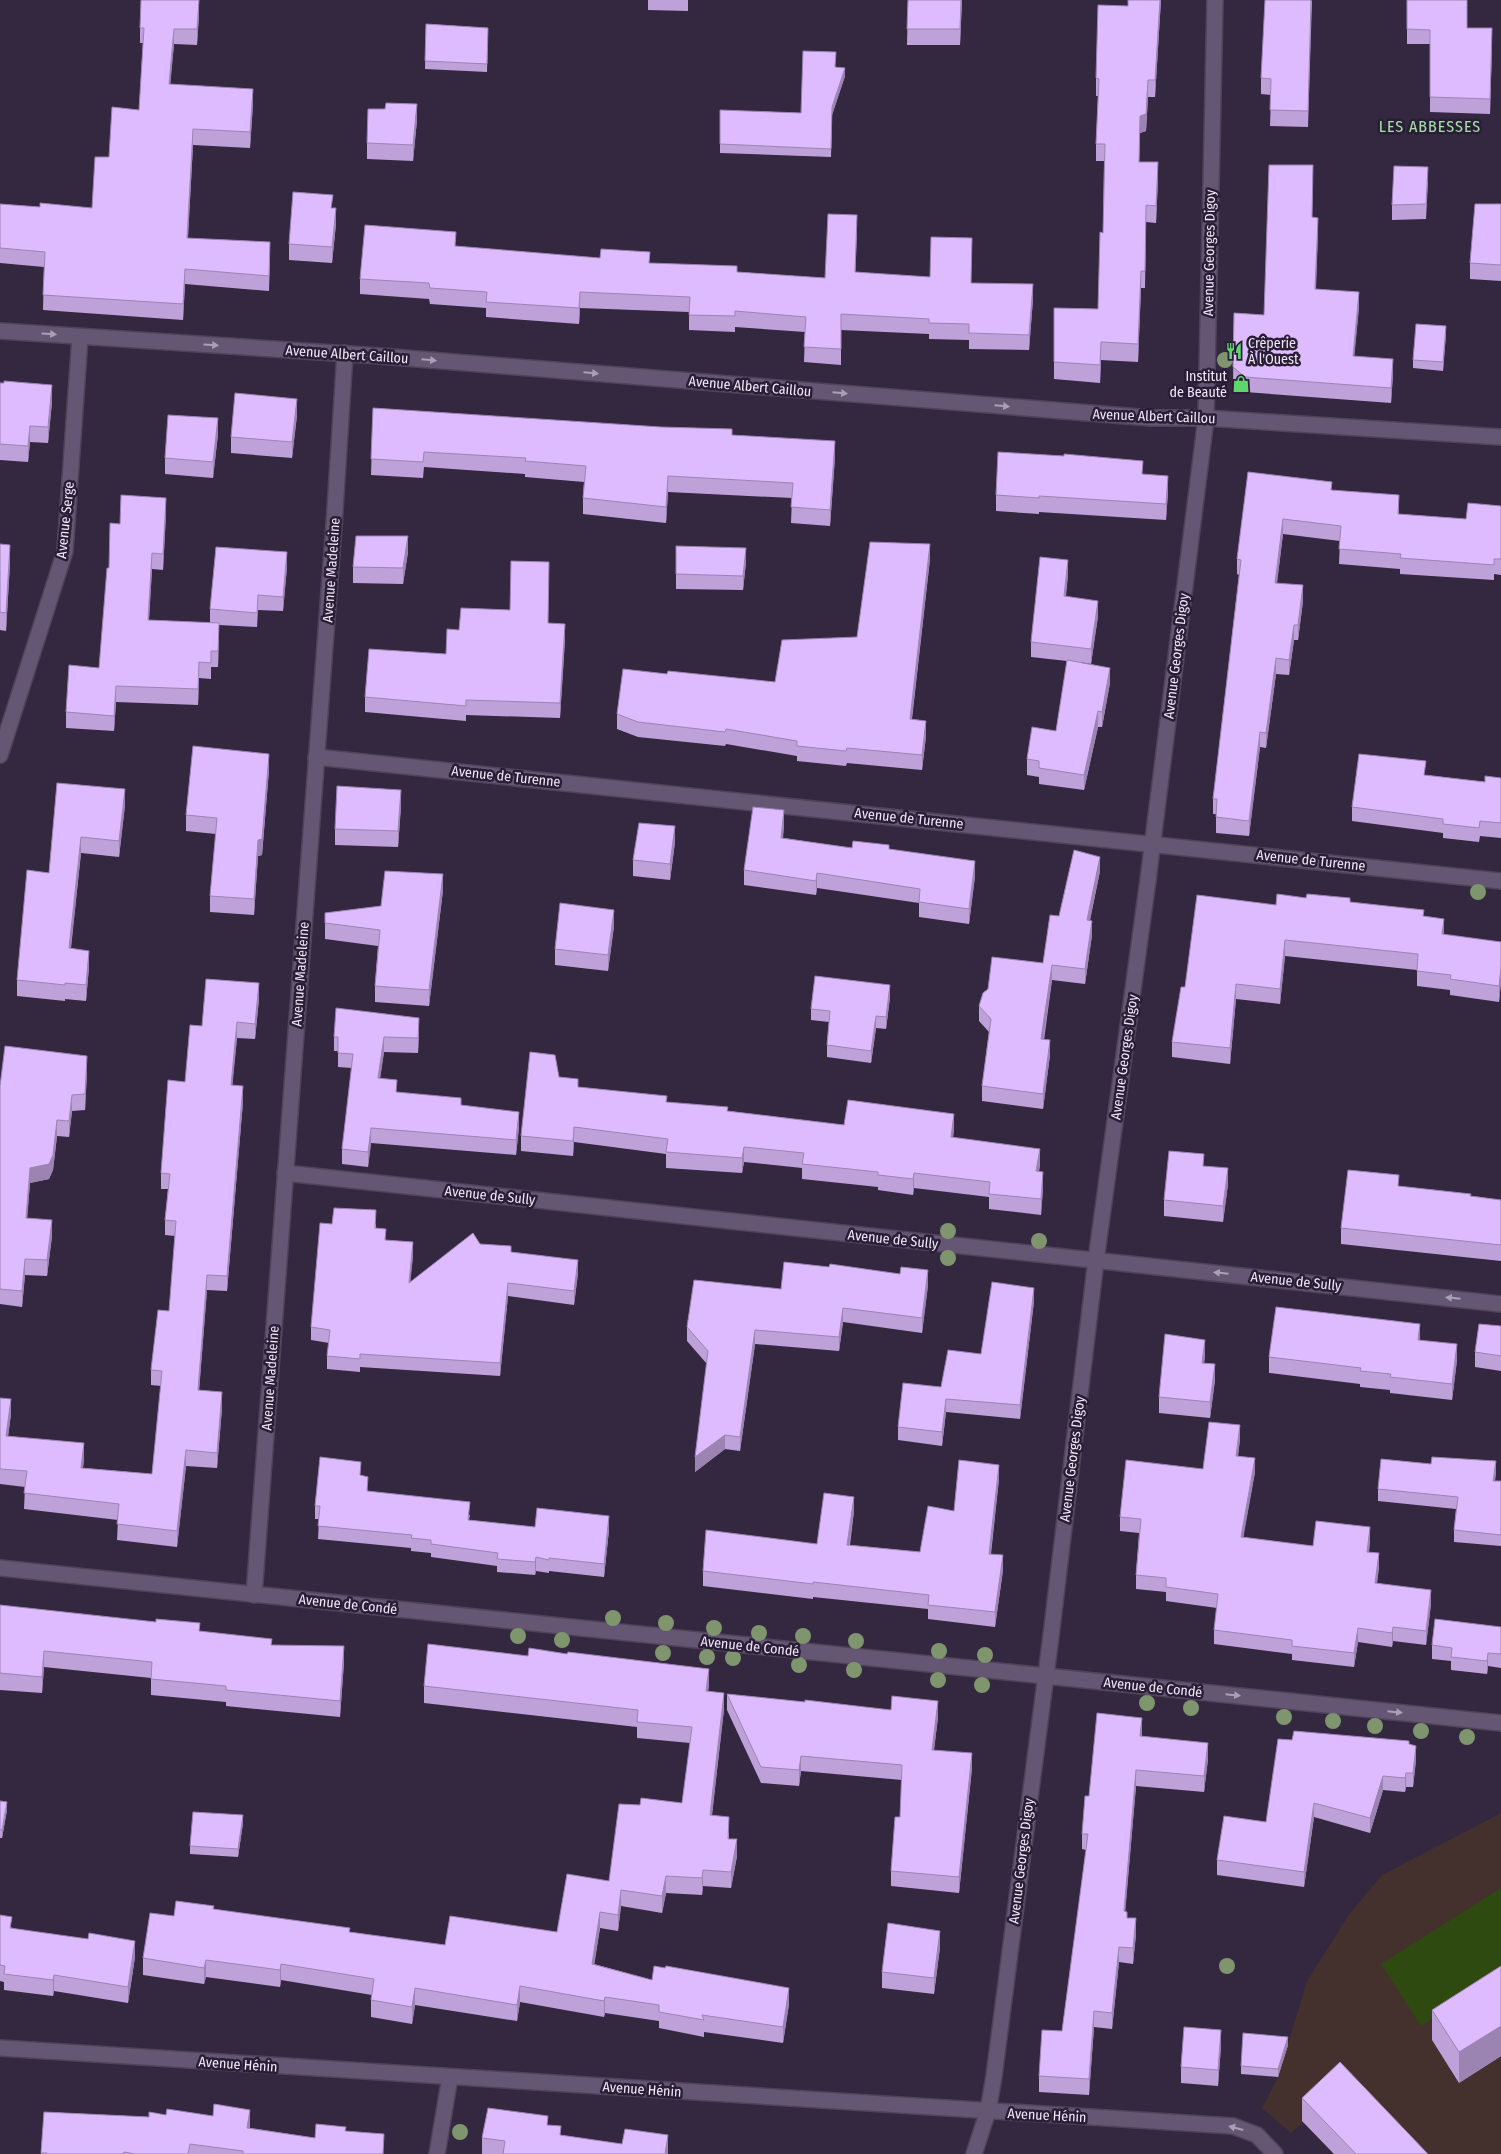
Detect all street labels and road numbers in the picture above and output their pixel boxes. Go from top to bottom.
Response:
street label: Avenue Georges Digoy [1200,189,1219,316]
street label: Avenue Albert Caillou [285,342,409,367]
street label: Avenue Albert Caillou [688,373,812,400]
street label: Avenue Albert Caillou [1092,406,1216,427]
street label: Avenue Serge [53,481,78,559]
street label: Avenue Madeleine [319,517,344,623]
street label: Avenue Georges Digoy [1160,592,1193,720]
street label: Avenue de Turenne [451,762,561,791]
street label: Avenue de Turenne [854,804,964,833]
street label: Avenue de Turenne [1256,846,1366,875]
street label: Avenue Madeleine [288,921,313,1027]
street label: Avenue Georges Digoy [1107,993,1142,1121]
street label: Avenue de Sully [444,1182,537,1209]
street label: Avenue de Sully [847,1226,940,1253]
street label: Avenue de Sully [1250,1268,1343,1295]
street label: Avenue Madeleine [258,1325,283,1431]
street label: Avenue Georges Digoy [1056,1395,1089,1523]
street label: Avenue de Condé [298,1591,398,1618]
street label: Avenue de Condé [700,1633,800,1660]
street label: Avenue de Condé [1103,1674,1203,1701]
street label: Avenue Georges Digoy [1005,1797,1038,1925]
street label: Avenue Hénin [198,2053,278,2076]
street label: Avenue Hénin [602,2078,682,2101]
street label: Avenue Hénin [1007,2105,1087,2126]

